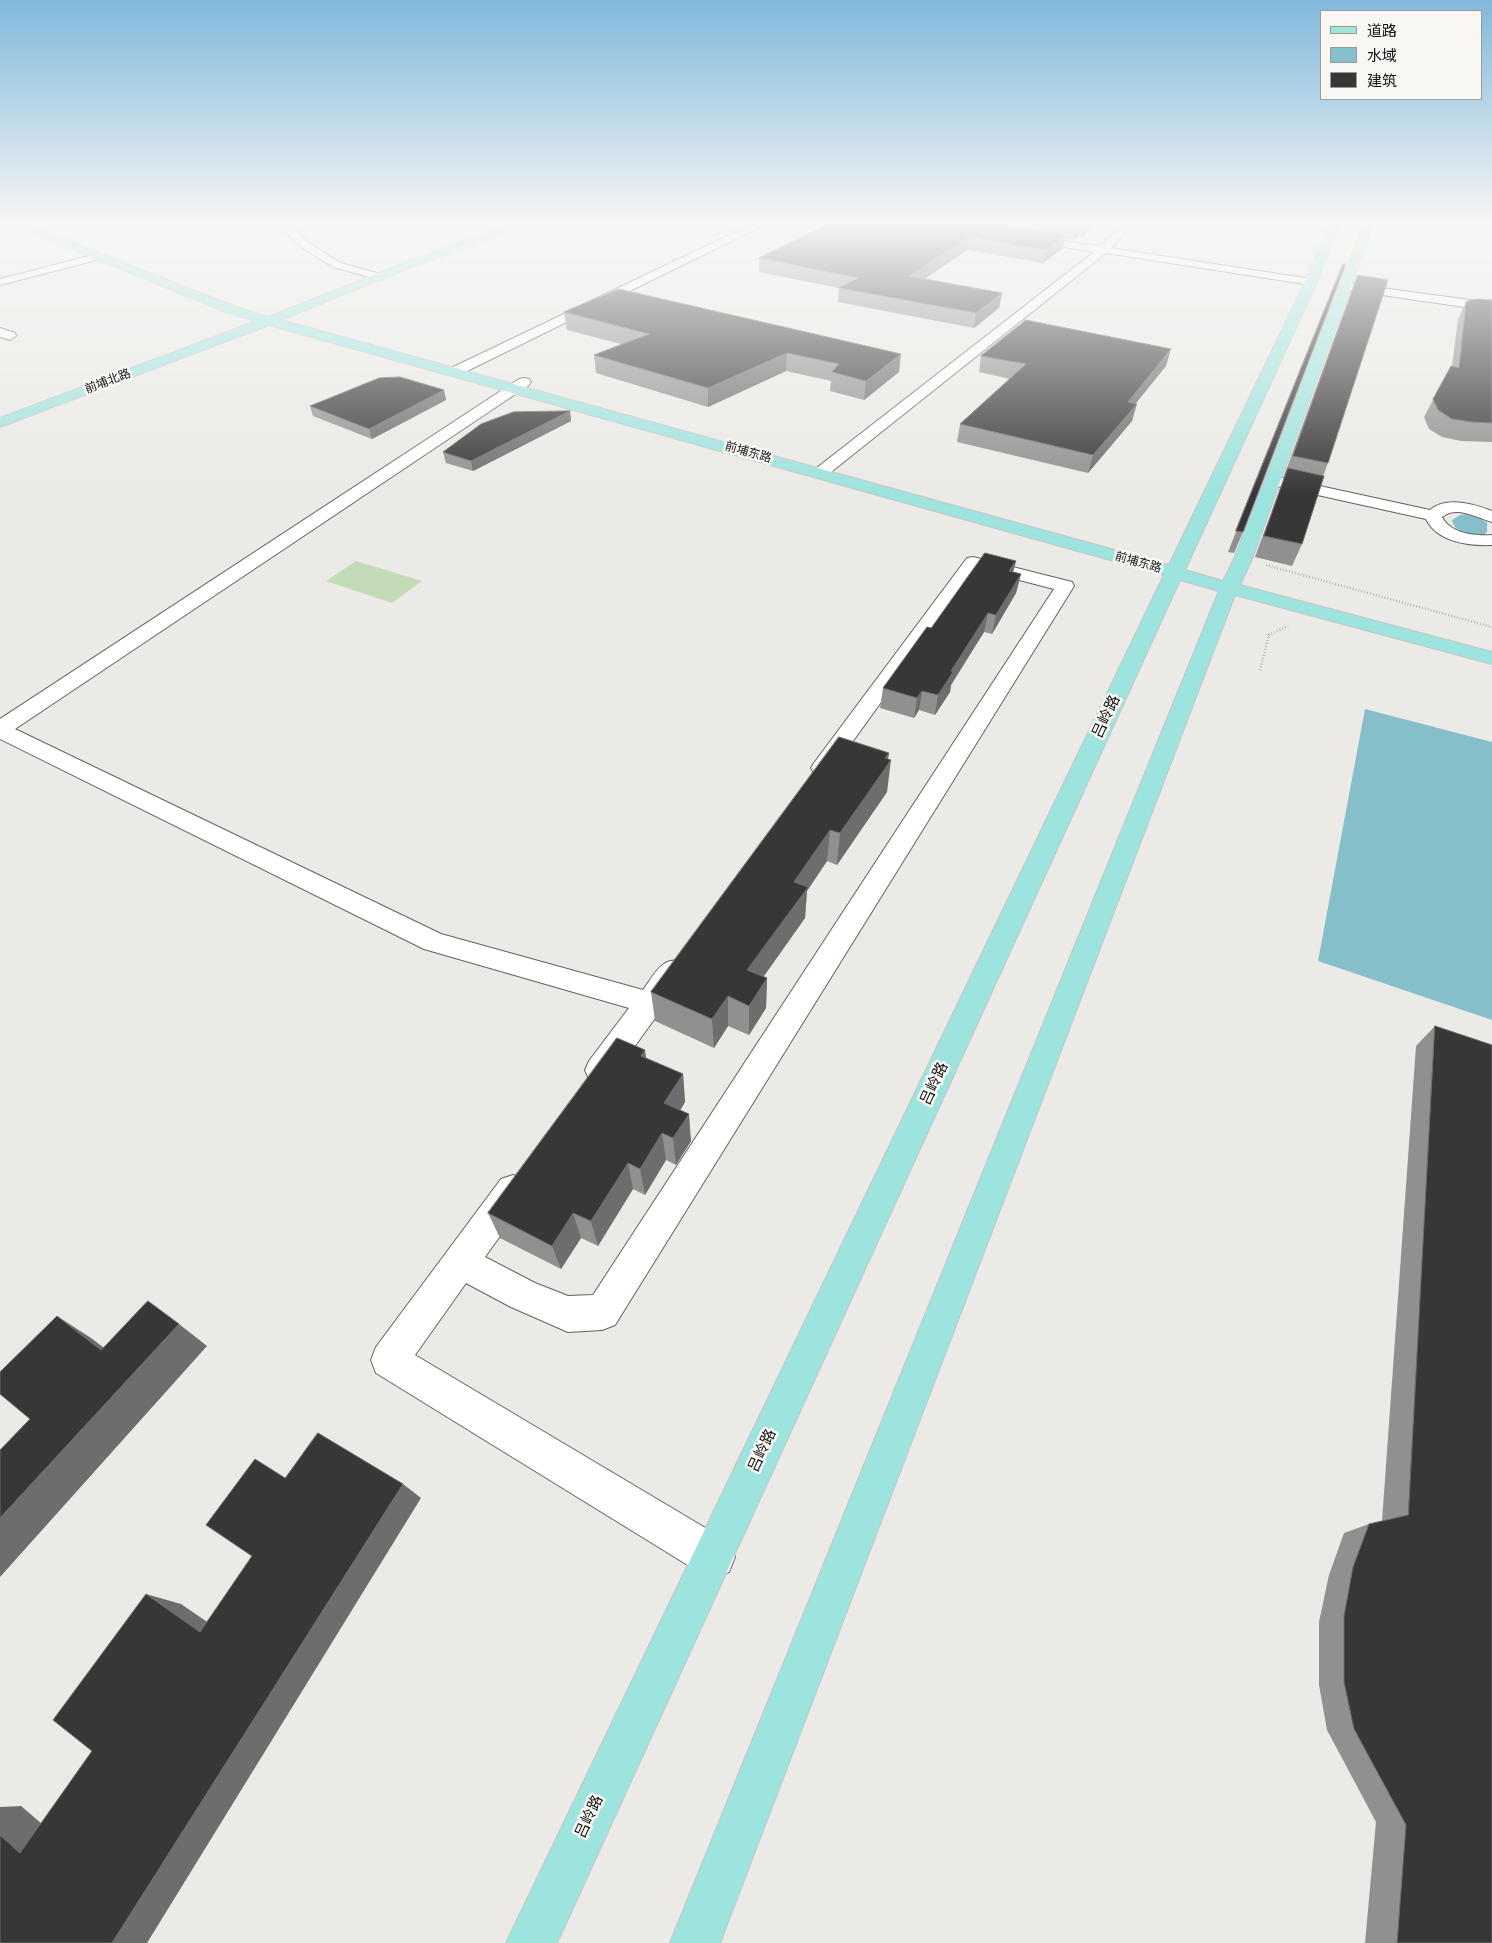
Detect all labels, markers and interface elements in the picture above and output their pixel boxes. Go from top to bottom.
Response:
legend [1320,10,1482,100]
text: 道路 [1367,21,1397,41]
text: 水域 [1367,46,1397,66]
text: 建筑 [1367,71,1397,91]
street label: 前埔北路 [83,367,133,397]
street label: 前埔东路 [723,439,773,467]
street label: 前埔东路 [1113,549,1163,577]
street label: 吕岭路 [1089,693,1125,741]
street label: 吕岭路 [917,1060,953,1108]
street label: 吕岭路 [745,1427,781,1475]
street label: 吕岭路 [572,1793,608,1841]

